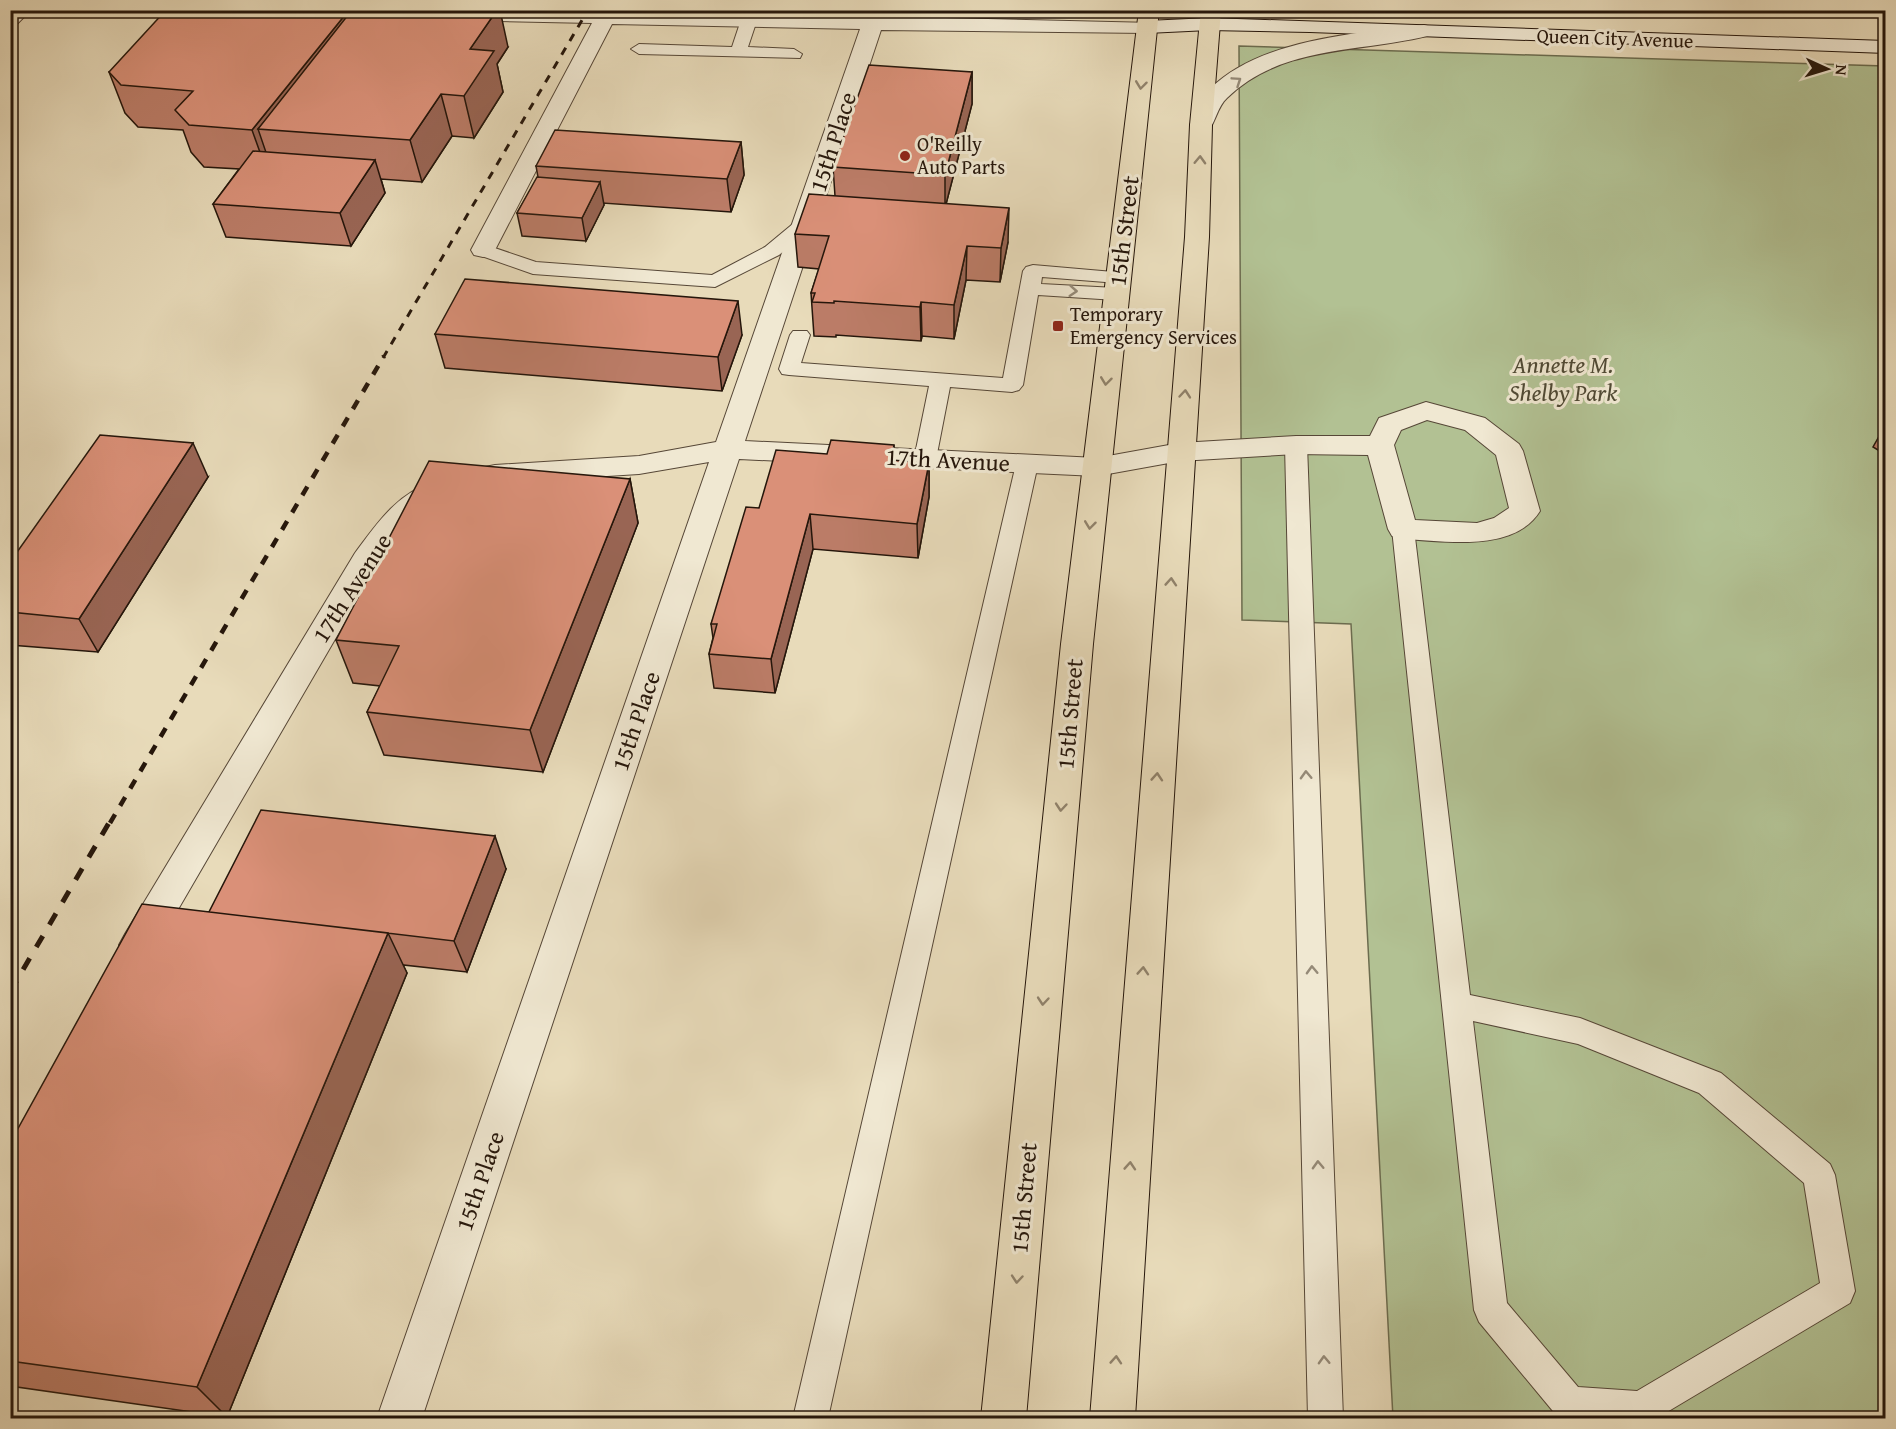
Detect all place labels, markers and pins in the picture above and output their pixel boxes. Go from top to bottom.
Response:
place label: O'Reilly Auto Parts [917,129,1005,181]
marker: O'Reilly Auto Parts [898,149,912,163]
place label: Temporary Emergency Services [1070,299,1237,351]
marker: Temporary Emergency Services [1051,319,1065,333]

